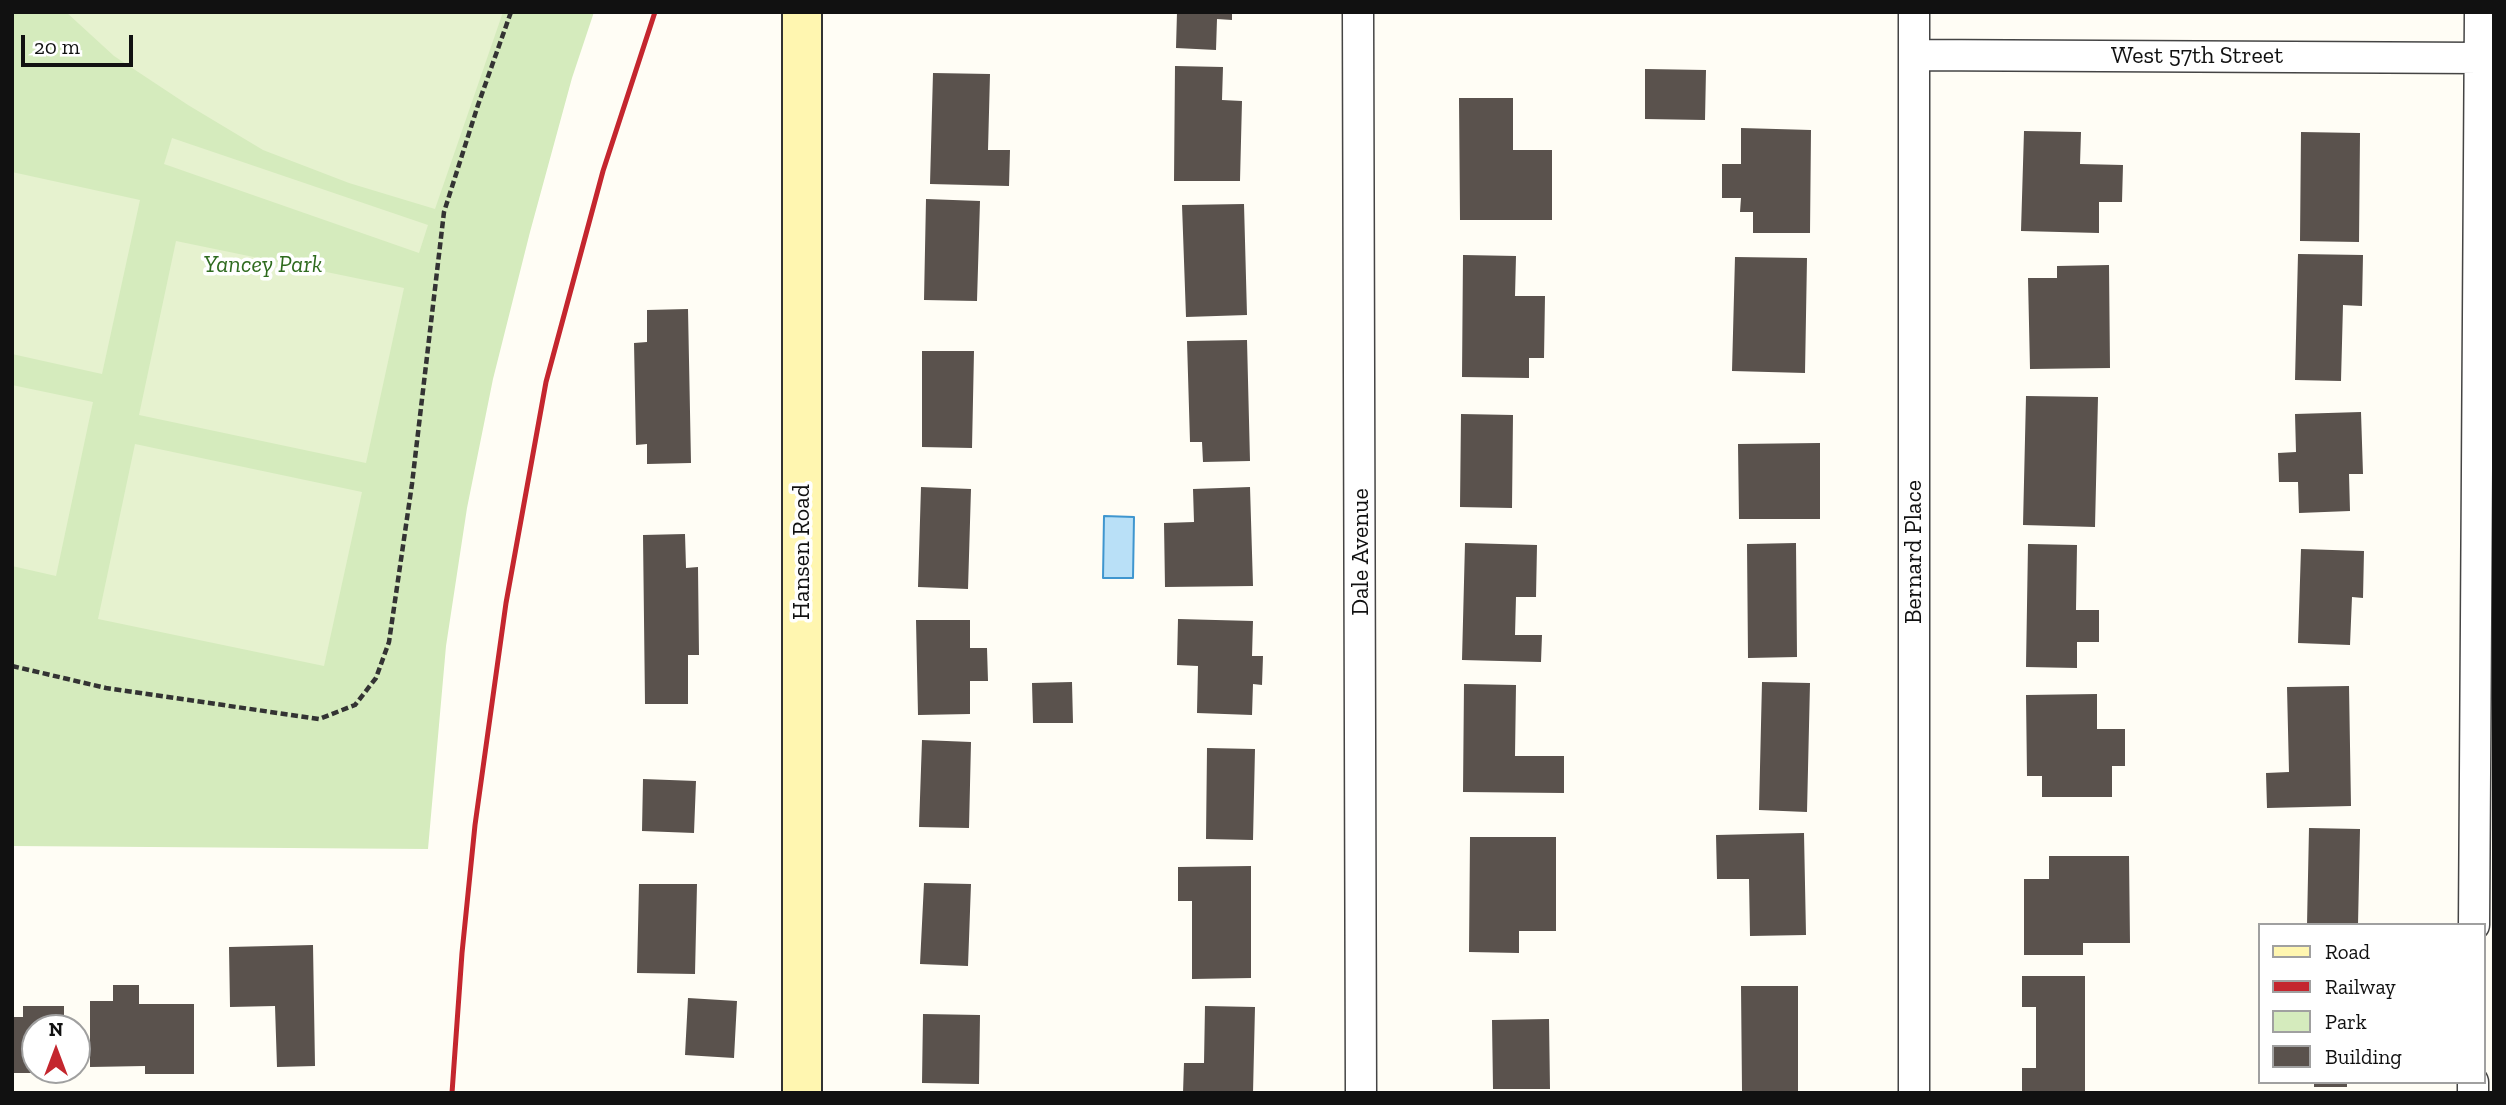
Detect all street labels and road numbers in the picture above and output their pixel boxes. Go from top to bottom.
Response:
street label: West 57th Street [2111,42,2283,70]
street label: Bernard Place [1900,480,1928,624]
street label: Hansen Road [788,484,816,620]
street label: Dale Avenue [1347,488,1375,616]

